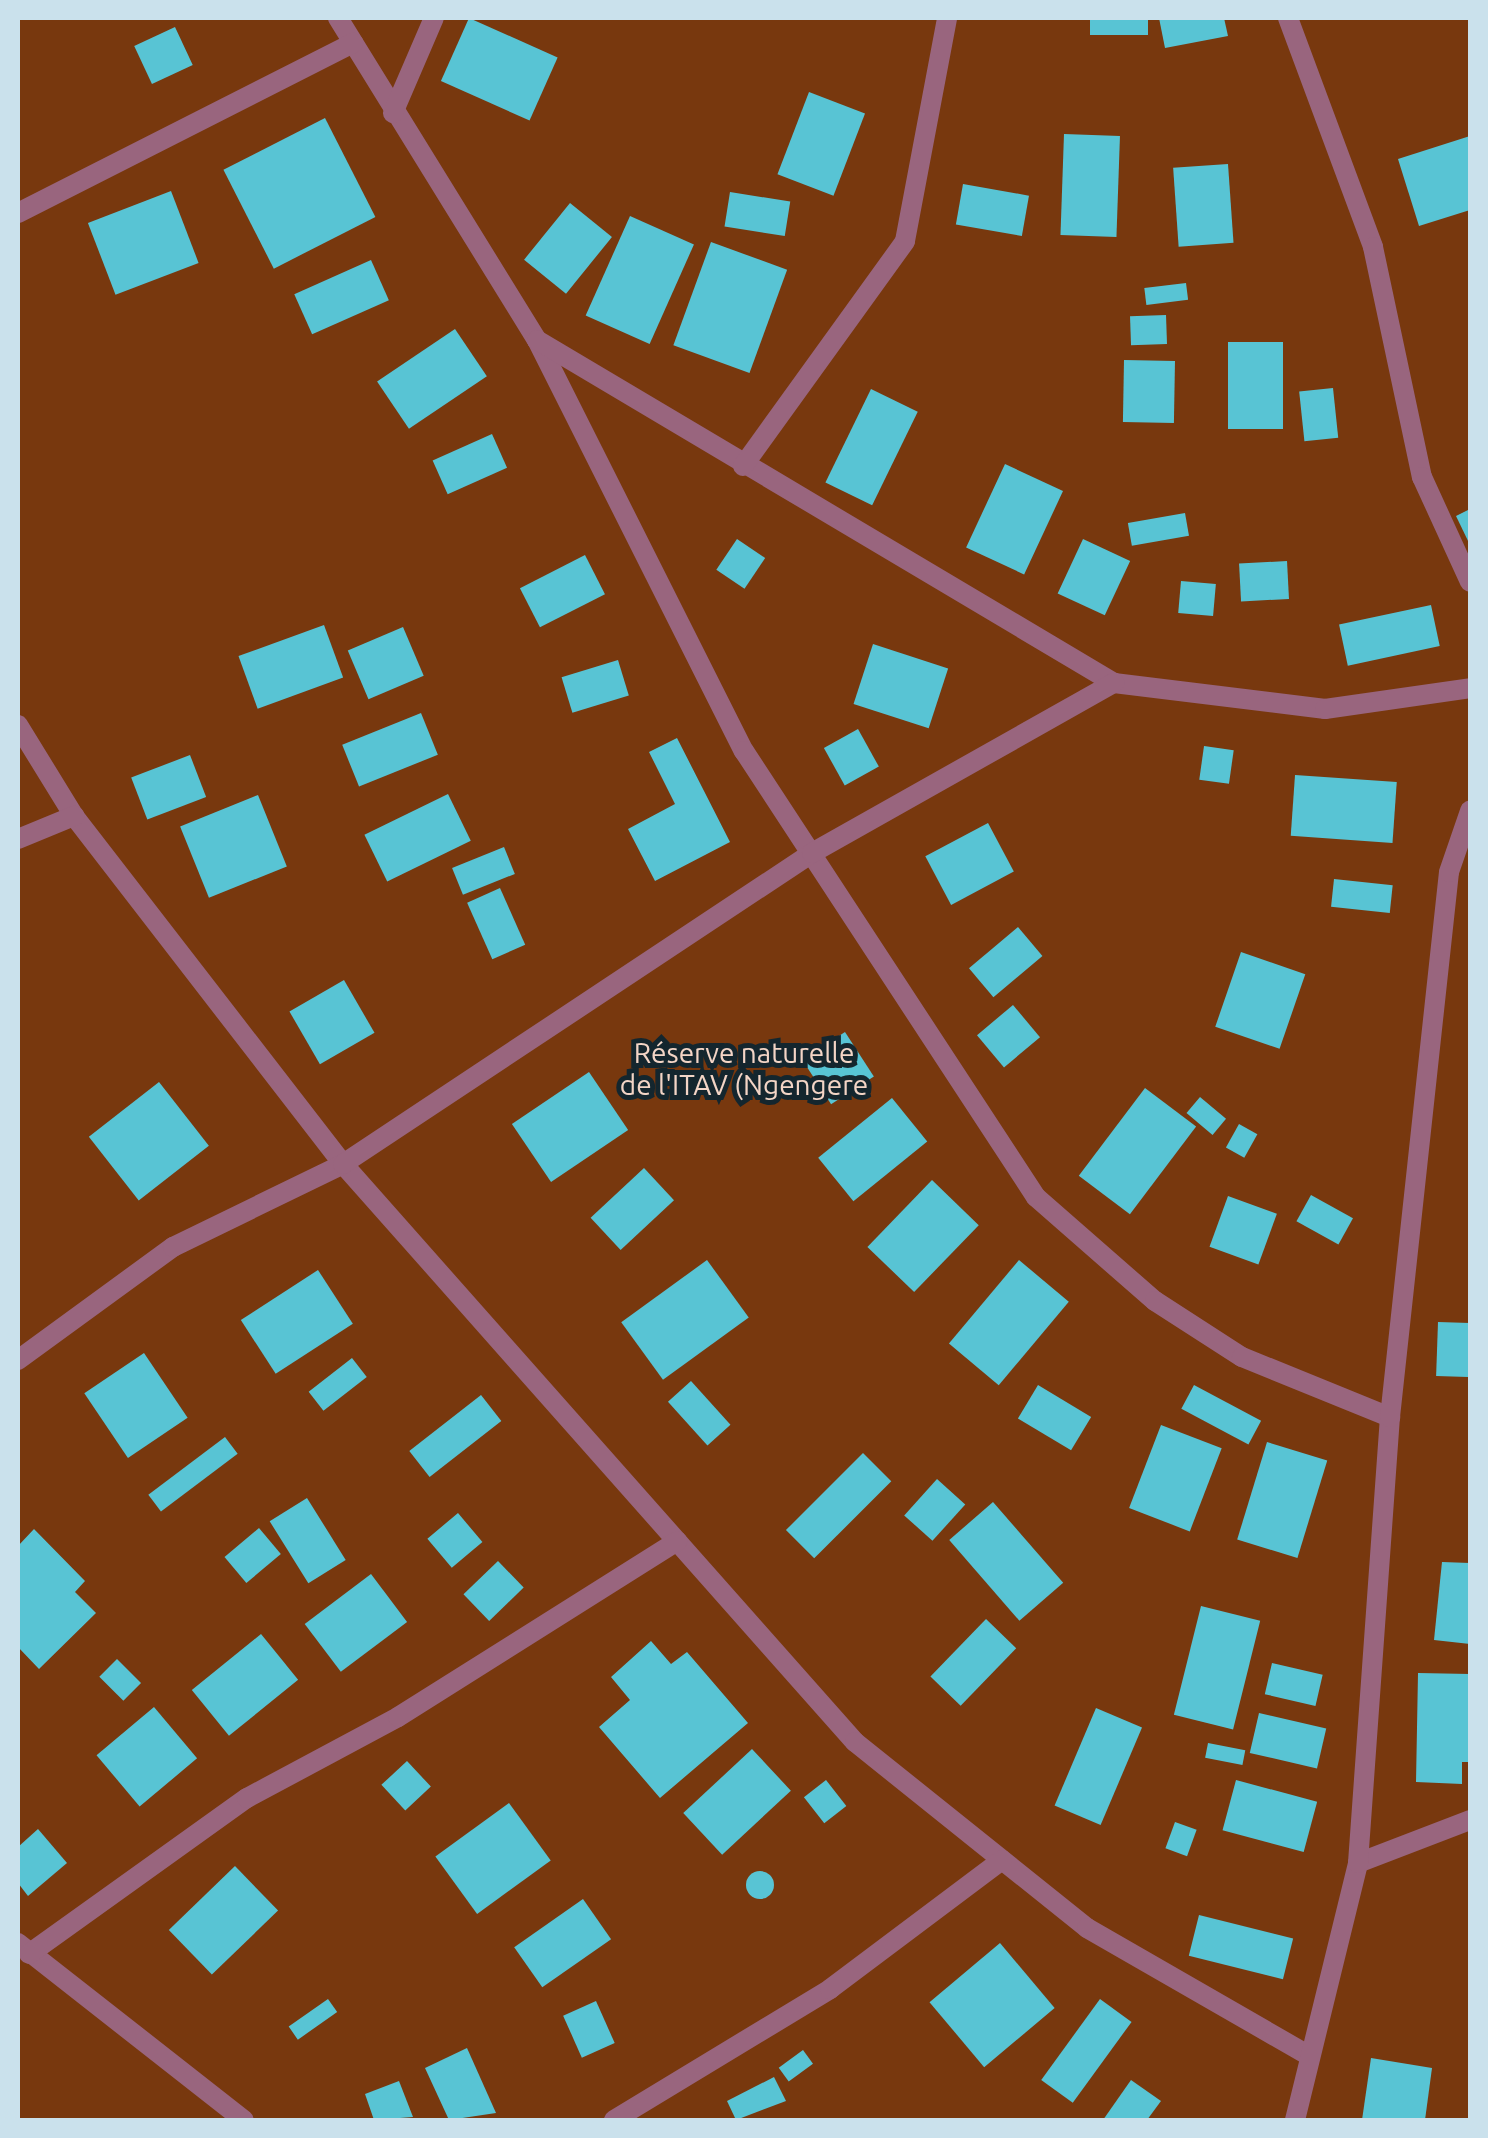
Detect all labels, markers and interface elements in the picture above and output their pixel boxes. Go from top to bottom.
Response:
park label: Réserve naturelle de l'ITAV (Ngengere [620,1036,868,1102]

